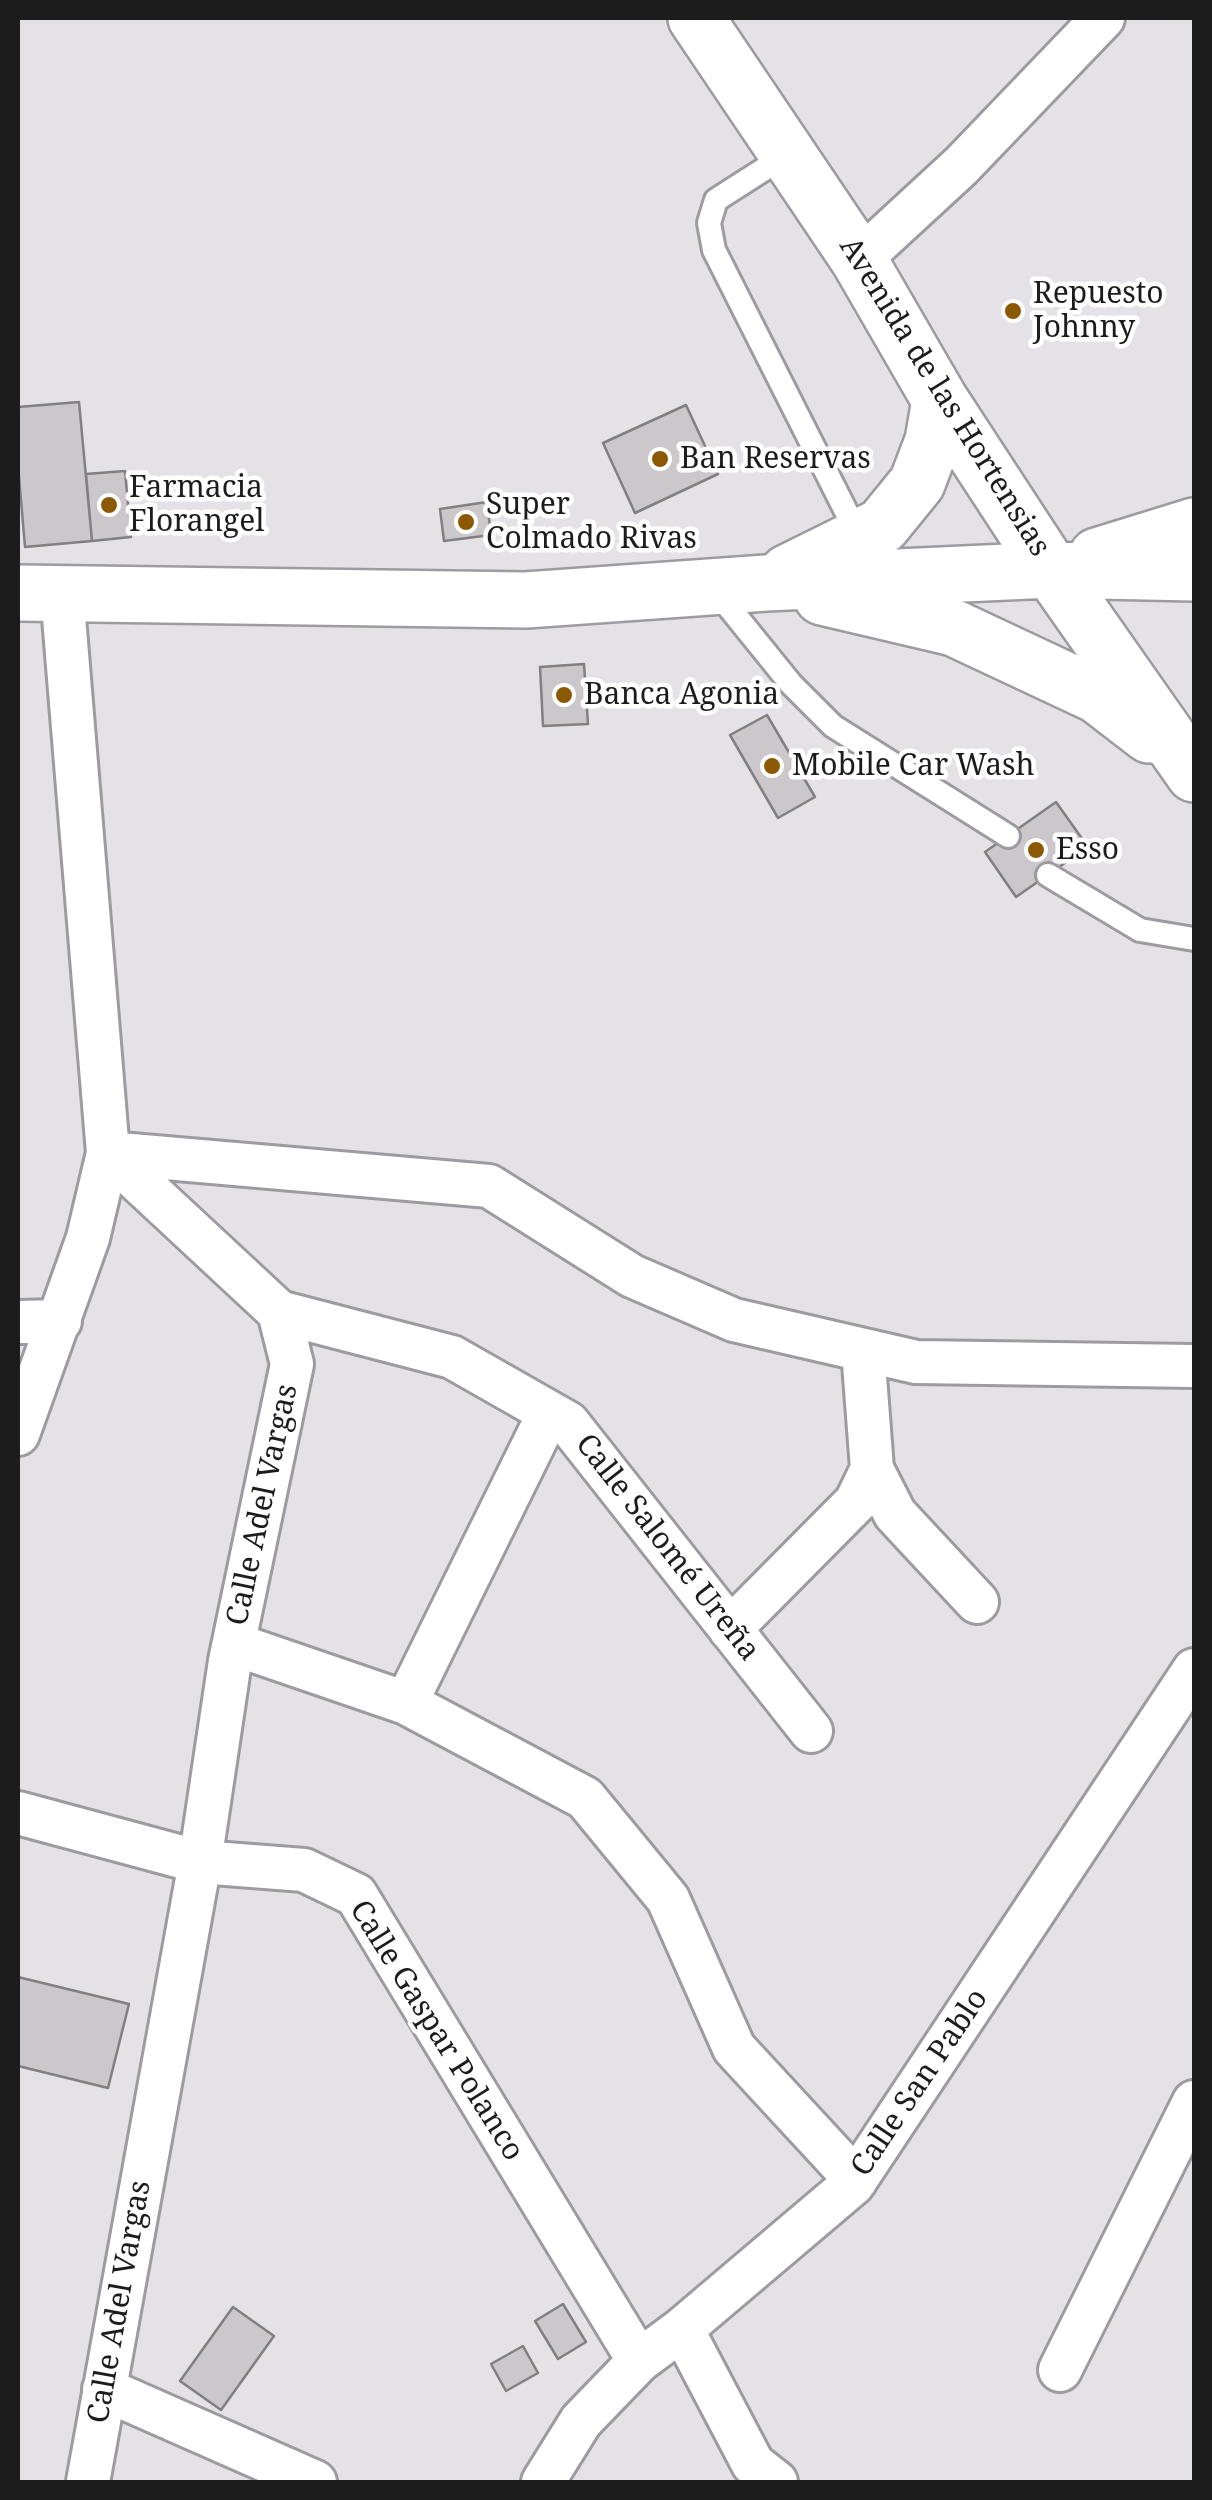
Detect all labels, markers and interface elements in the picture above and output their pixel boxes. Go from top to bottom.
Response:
street label: Avenida de las Hortensias [831,231,1057,563]
place label: Repuesto Johnny [1033,276,1164,346]
marker: Repuesto Johnny [1002,300,1024,322]
place label: Ban Reservas [680,441,871,477]
marker: Ban Reservas [649,448,671,470]
place label: Farmacia Florangel [129,470,265,540]
place label: Super Colmado Rivas [486,487,697,558]
marker: Farmacia Florangel [98,494,120,516]
marker: Super Colmado Rivas [455,511,477,533]
place label: Banca Agonia [584,677,779,713]
marker: Banca Agonia [553,684,575,706]
place label: Mobile Car Wash [792,748,1035,784]
marker: Mobile Car Wash [761,755,783,777]
place label: Esso [1056,832,1119,868]
marker: Esso [1025,839,1047,861]
street label: Calle Adel Vargas [220,1381,306,1629]
street label: Calle Salomé Ureña [567,1427,767,1669]
street label: Calle Gaspar Polanco [341,1894,531,2168]
street label: Calle San Pablo [844,1983,996,2183]
street label: Calle Adel Vargas [81,2178,159,2426]

